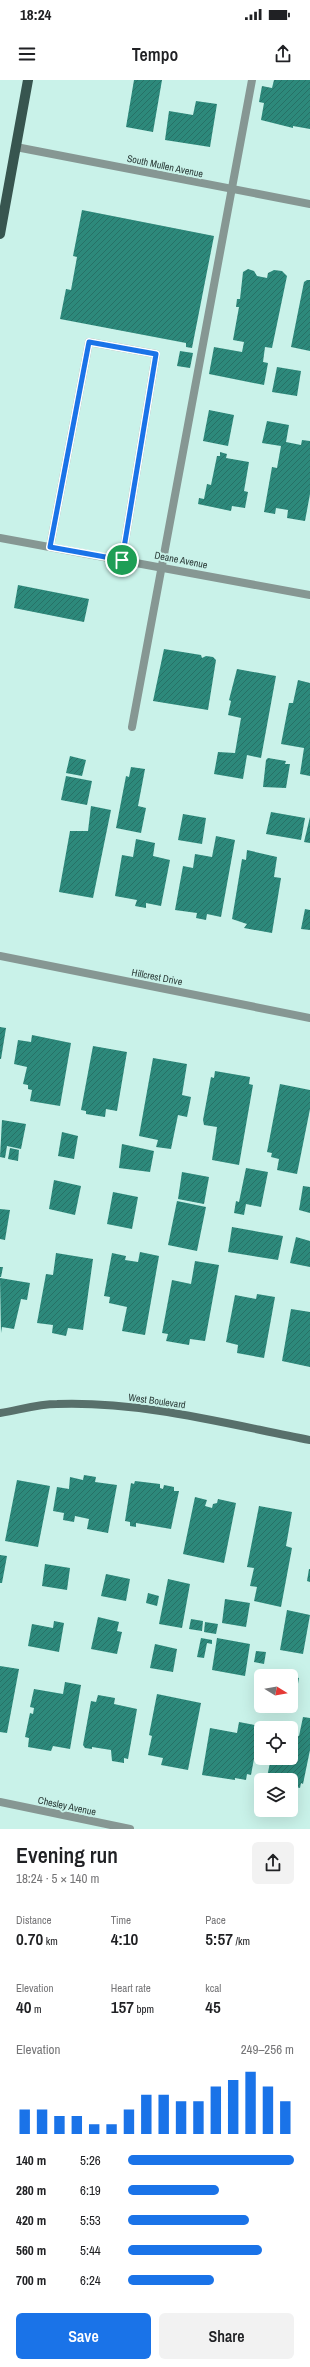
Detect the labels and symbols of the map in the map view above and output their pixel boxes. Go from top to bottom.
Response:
street label: South Mullen Avenue [126,152,205,180]
pin [105,543,139,577]
street label: Deane Avenue [153,548,209,572]
street label: Hillcrest Drive [130,966,184,988]
street label: West Boulevard [128,1391,186,1411]
north arrow [254,1669,298,1713]
street label: Chesley Avenue [37,1793,98,1819]

